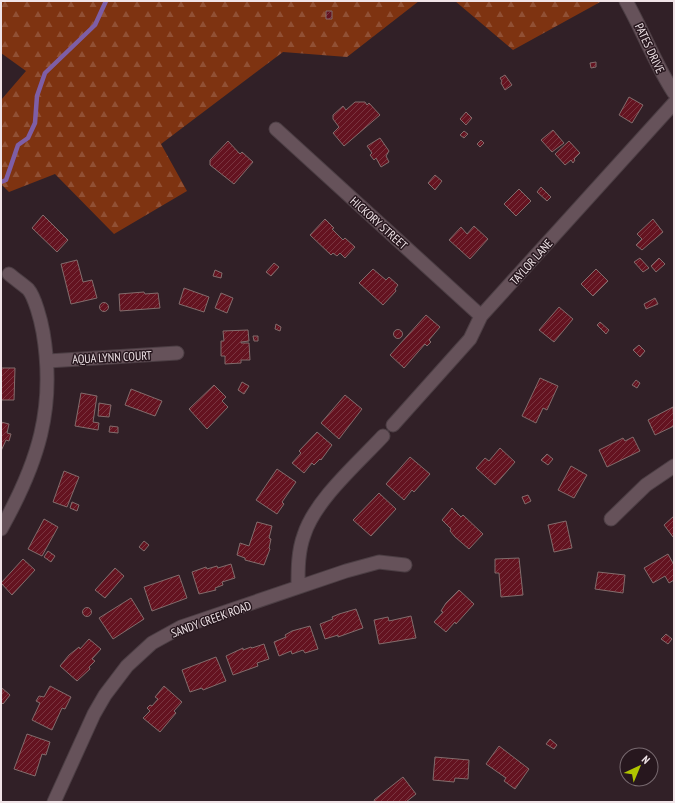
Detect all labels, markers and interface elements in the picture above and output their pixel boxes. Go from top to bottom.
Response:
street label: PATES DRIVE [632,21,668,75]
street label: HICKORY STREET [347,193,411,253]
street label: TAYLOR LANE [506,236,556,288]
street label: AQUA LYNN COURT [72,347,153,367]
street label: SANDY CREEK ROAD [169,598,253,640]
north arrow [619,747,659,787]
text: N [639,753,653,767]

